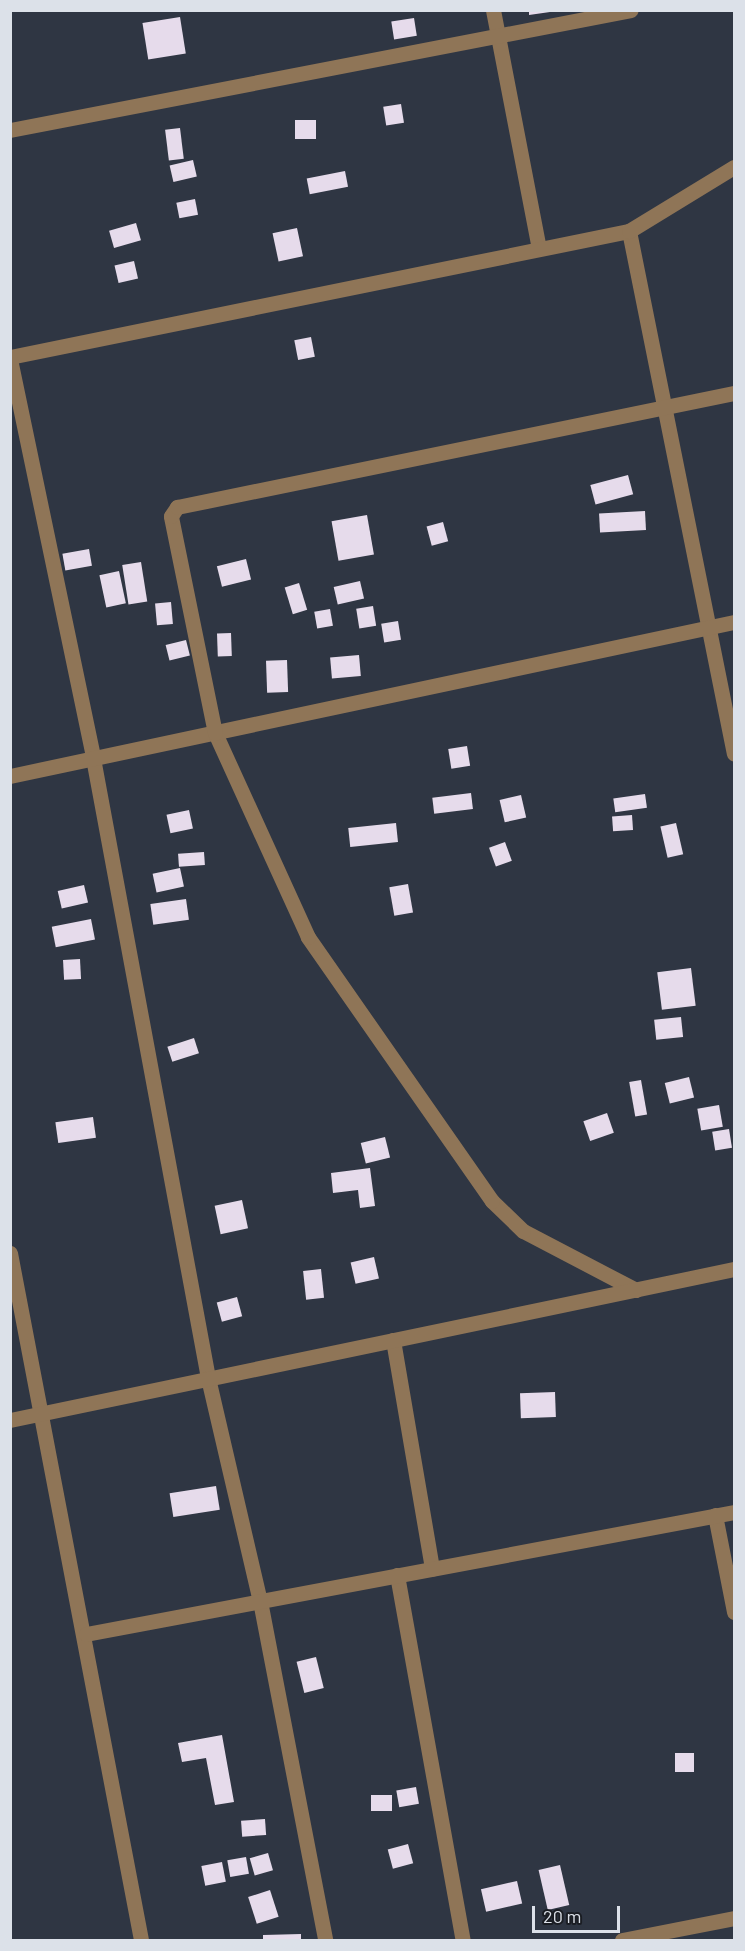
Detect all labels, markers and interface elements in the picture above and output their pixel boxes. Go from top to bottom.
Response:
scale bar [535,1894,624,1932]
text: 20 m [543,1905,581,1927]

